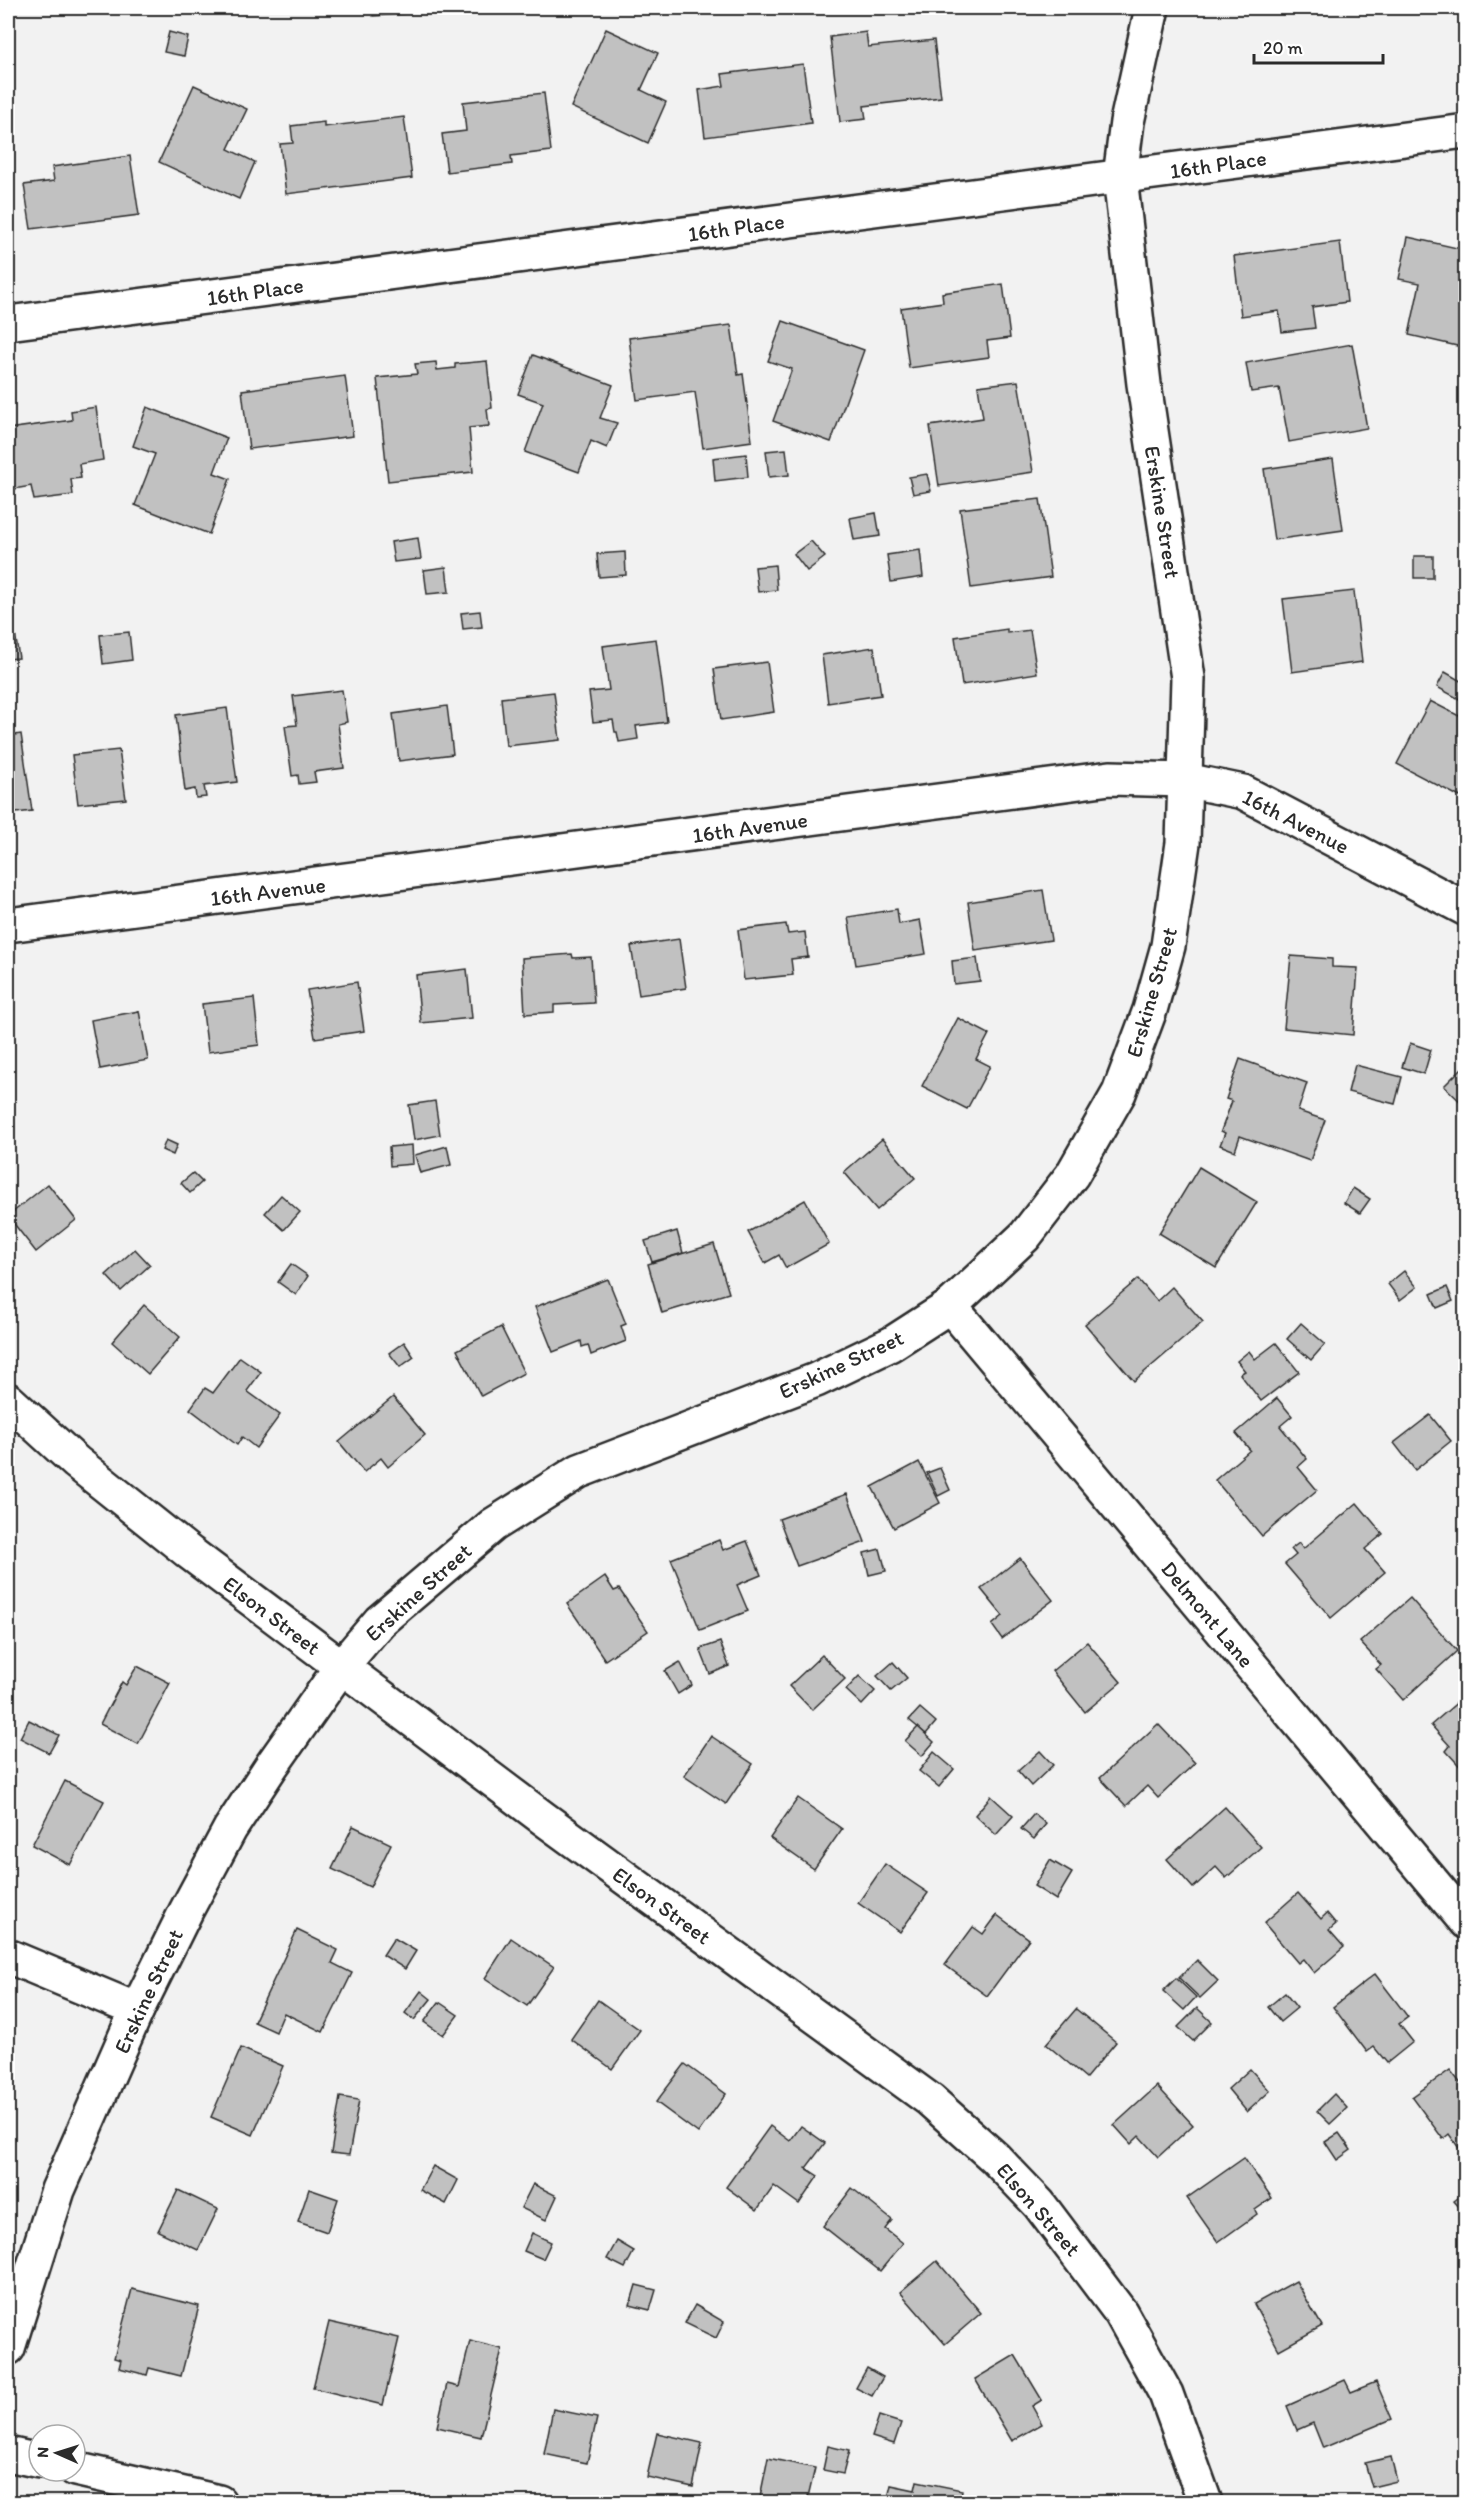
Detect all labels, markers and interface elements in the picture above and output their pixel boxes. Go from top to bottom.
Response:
scale bar [1254,27,1383,65]
text: 20 m [1263,37,1303,59]
street label: 16th Place [1168,144,1268,185]
street label: 16th Place [686,207,786,248]
street label: 16th Place [205,271,305,312]
street label: Erskine Street [1139,444,1186,580]
street label: 16th Avenue [1238,783,1354,860]
street label: 16th Avenue [691,806,809,849]
street label: 16th Avenue [209,871,327,912]
street label: Erskine Street [1120,924,1183,1060]
street label: Erskine Street [775,1324,908,1405]
street label: Erskine Street [359,1537,477,1647]
street label: Delmont Lane [1155,1556,1260,1673]
street label: Elson Street [218,1570,326,1661]
street label: Elson Street [607,1861,716,1950]
street label: Erskine Street [108,1925,189,2058]
street label: Elson Street [991,2157,1087,2262]
north arrow [27,2423,87,2483]
text: N [33,2446,52,2458]

